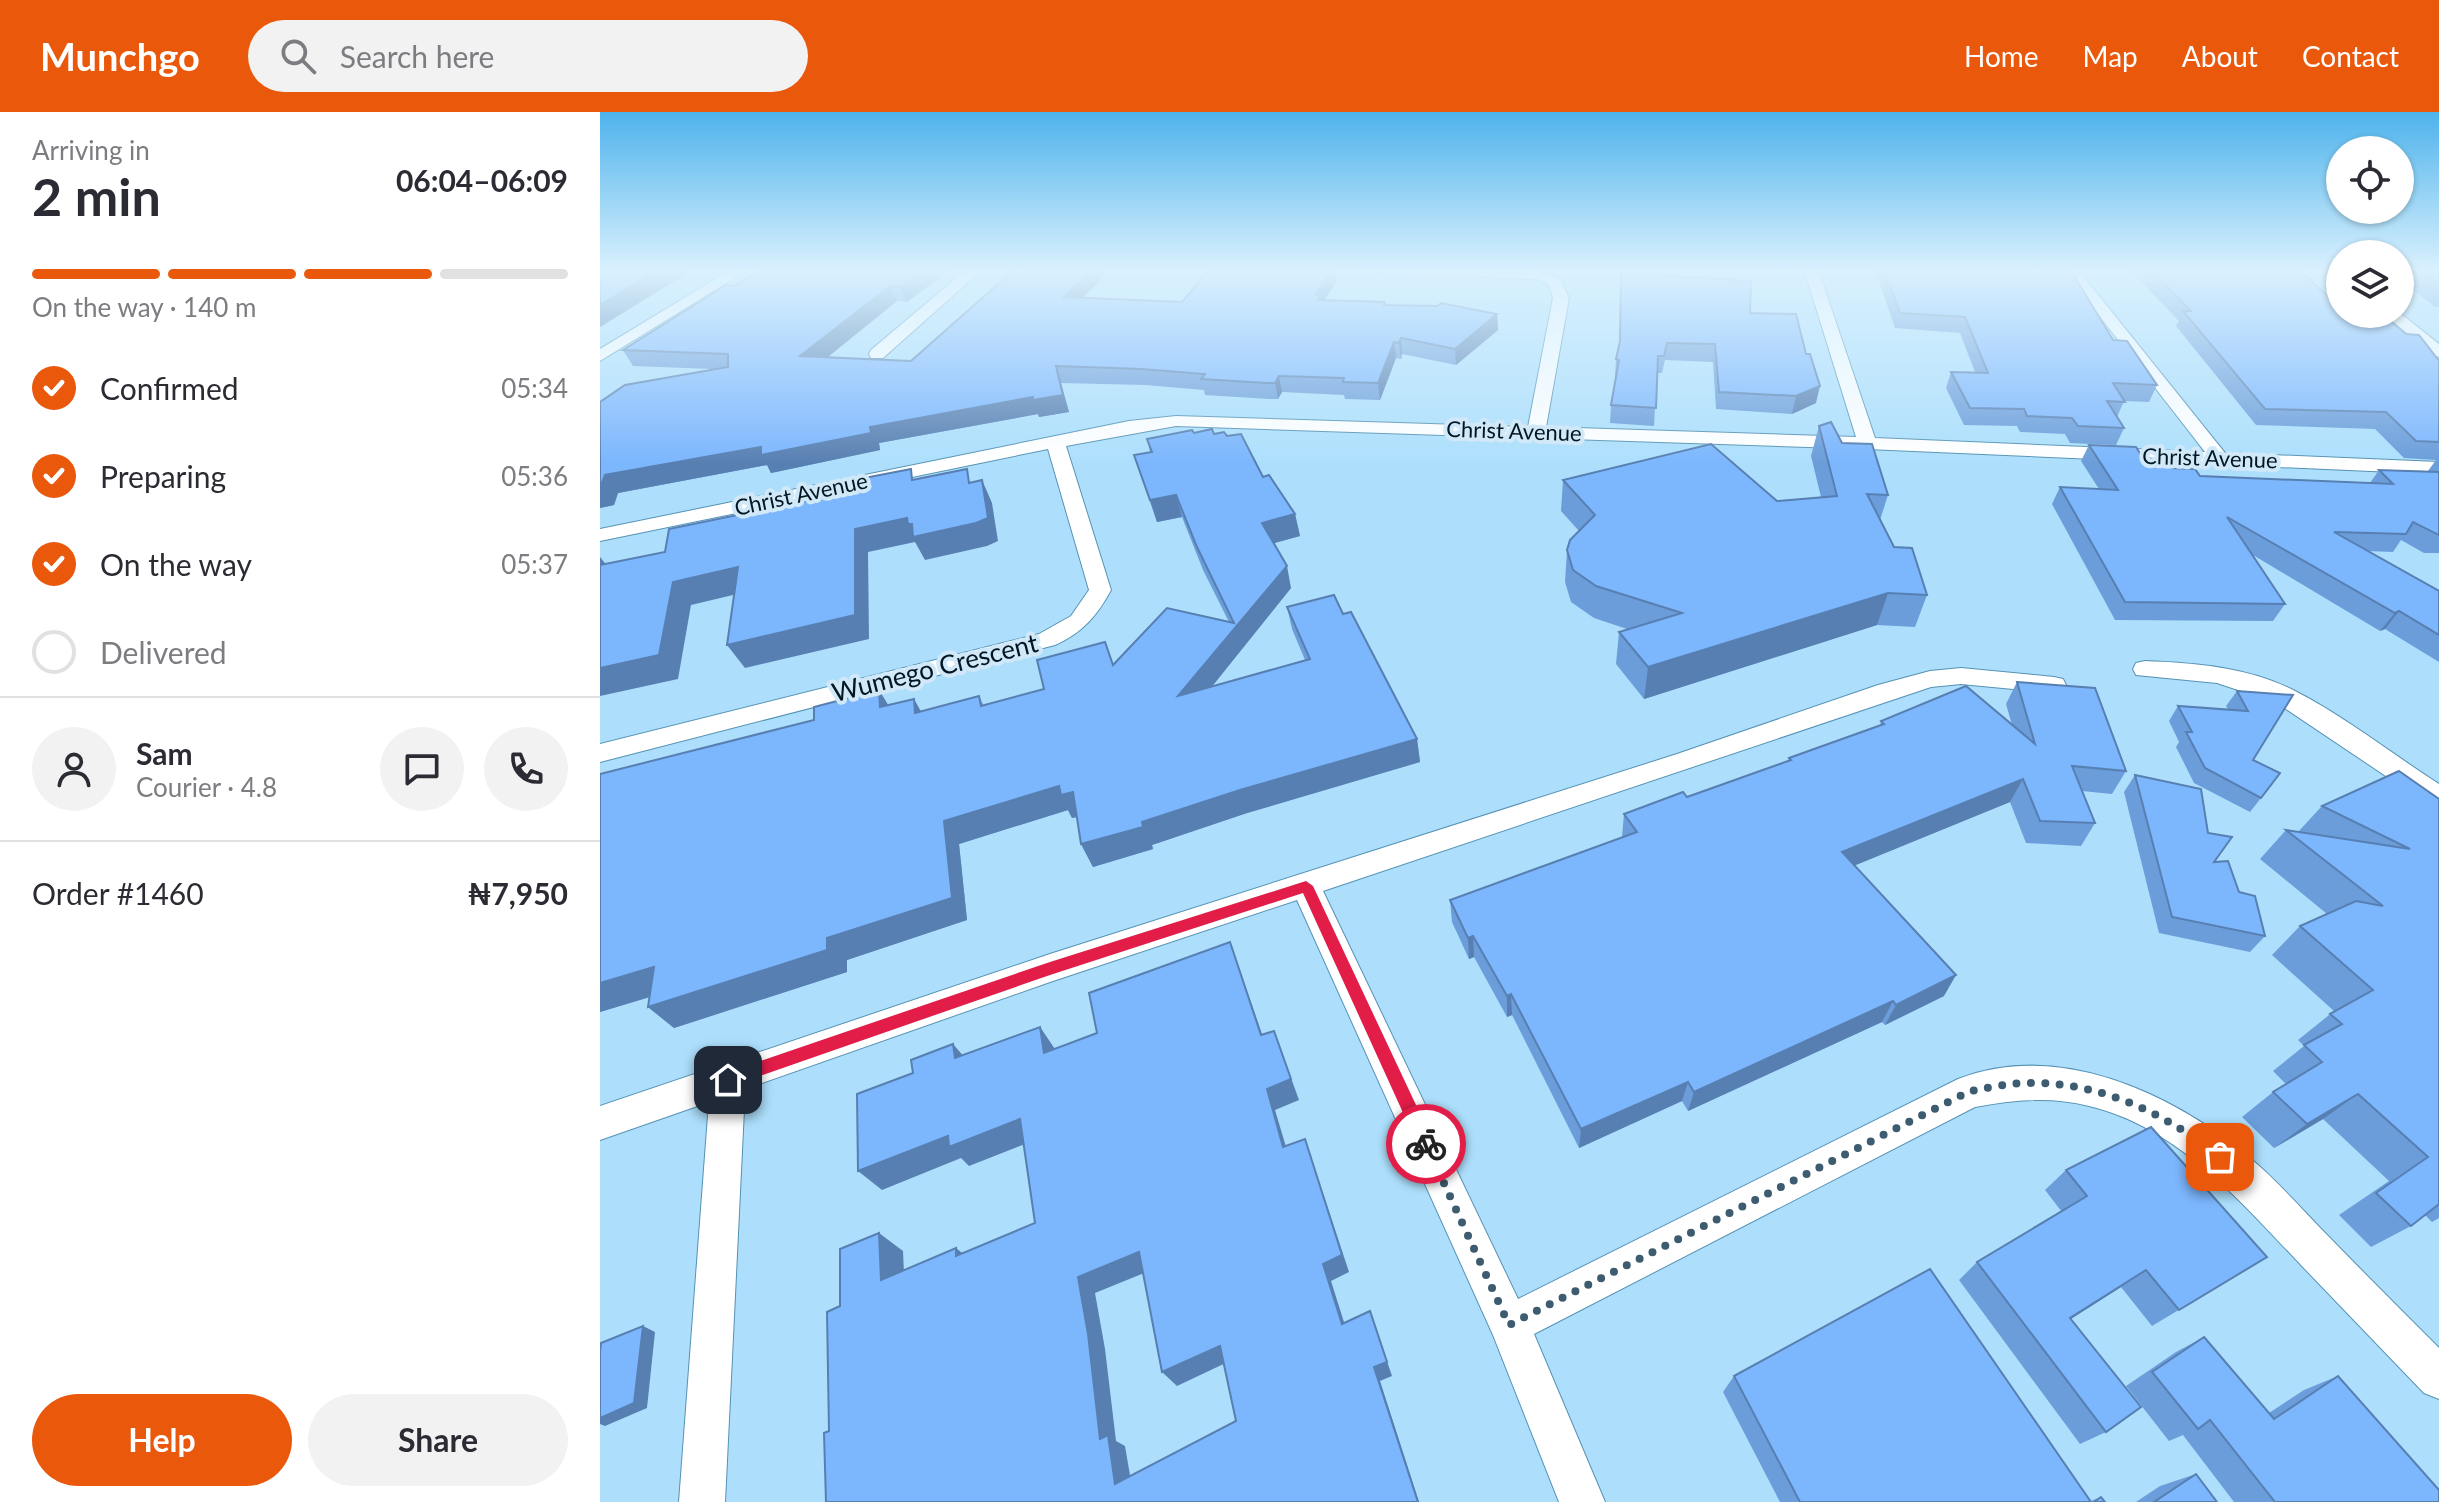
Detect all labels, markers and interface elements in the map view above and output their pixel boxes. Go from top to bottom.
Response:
search box [248,20,808,92]
text: Munchgo [40,33,200,79]
icon: search [276,34,320,78]
text: Search here [340,38,494,74]
text: Home [1964,39,2039,73]
text: Map [2083,39,2138,73]
text: About [2182,39,2258,73]
text: Contact [2302,39,2399,73]
text: Arriving in [32,134,150,166]
map controls [2326,136,2414,328]
button: locate [2326,136,2414,224]
text: 06:04–06:09 [396,162,568,198]
text: 2 min [32,165,161,227]
button: layers [2326,240,2414,328]
text: On the way · 140 m [32,291,256,323]
icon: check [32,366,76,410]
text: Confirmed [100,370,239,406]
text: 05:34 [501,372,568,404]
street label: Christ Avenue [1446,415,1582,446]
street label: Christ Avenue [2142,442,2278,473]
icon: check [32,454,76,498]
text: Preparing [100,458,226,494]
text: 05:36 [501,460,568,492]
street label: Christ Avenue [732,466,870,521]
icon: check [32,542,76,586]
text: On the way [100,546,252,582]
text: 05:37 [501,548,568,580]
street label: Wumego Crescent [829,626,1042,708]
text: Delivered [100,634,227,670]
button: person [32,727,116,811]
button: chat [380,727,464,811]
button: phone [484,727,568,811]
text: Sam [136,735,193,771]
text: Courier · 4.8 [136,771,277,803]
text: Order #1460 [32,875,204,911]
text: ₦7,950 [467,875,568,911]
pin [694,1046,762,1114]
icon: home [706,1058,750,1102]
courier [1386,1104,1466,1184]
icon: bike [1404,1122,1448,1166]
pin [2186,1123,2254,1191]
icon: bag [2198,1135,2242,1179]
button: Help [32,1394,292,1486]
button: Share [308,1394,568,1486]

